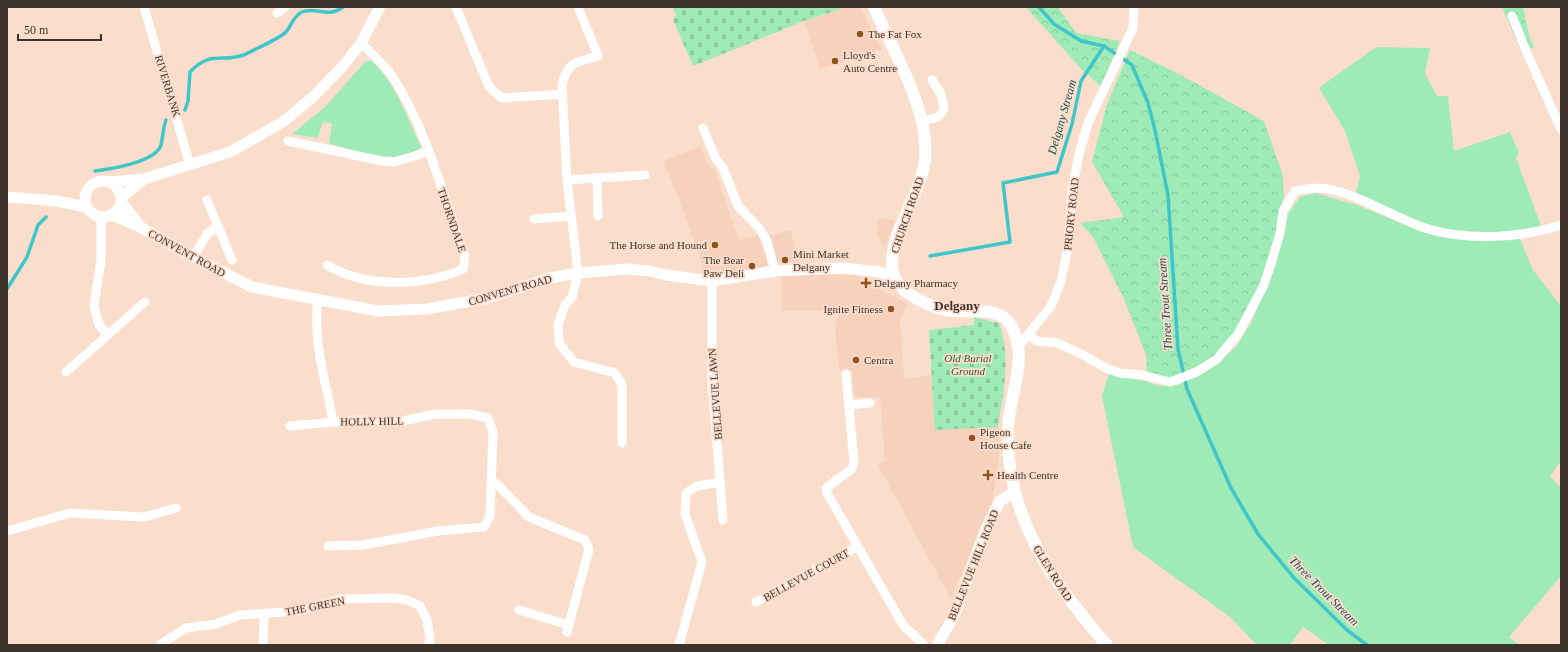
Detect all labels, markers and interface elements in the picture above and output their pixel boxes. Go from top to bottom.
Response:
scale bar [18,16,101,42]
text: 50 m [24,23,49,37]
place label: The Fat Fox [868,28,922,40]
marker: The Fat Fox [855,29,865,39]
place label: Lloyd's Auto Centre [843,49,897,74]
street label: RIVERBANK [153,54,183,118]
marker: Lloyd's Auto Centre [830,56,840,66]
water label: Delgany Stream [1044,78,1079,157]
street label: CHURCH ROAD [888,175,926,255]
street label: PRIORY ROAD [1061,177,1081,251]
street label: THORNDALE [435,186,469,254]
street label: CONVENT ROAD [146,227,228,279]
place label: The Horse and Hound [610,239,707,251]
marker: The Horse and Hound [710,240,720,250]
place label: Mini Market Delgany [793,248,849,273]
place label: The Bear Paw Deli [703,254,744,279]
marker: Mini Market Delgany [780,255,790,265]
water label: Three Trout Stream [1155,257,1175,351]
marker: The Bear Paw Deli [747,261,757,271]
street label: CONVENT ROAD [467,272,553,308]
place label: Delgany Pharmacy [874,277,958,289]
marker: Delgany Pharmacy [861,278,871,288]
district label: Delgany [934,298,980,313]
place label: Ignite Fitness [823,303,883,315]
marker: Ignite Fitness [886,304,896,314]
street label: BELLEVUE LAWN [706,348,724,440]
park label: Old Burial Ground [944,352,992,377]
place label: Centra [864,354,893,366]
marker: Centra [851,355,861,365]
street label: HOLLY HILL [340,414,404,428]
place label: Pigeon House Cafe [980,426,1032,451]
marker: Pigeon House Cafe [967,433,977,443]
marker: Health Centre [982,469,994,481]
place label: Health Centre [997,469,1059,481]
street label: BELLEVUE HILL ROAD [945,508,1001,622]
street label: GLEN ROAD [1031,543,1075,603]
street label: BELLEVUE COURT [761,546,851,604]
water label: Three Trout Stream [1286,553,1362,629]
street label: THE GREEN [284,594,346,618]

